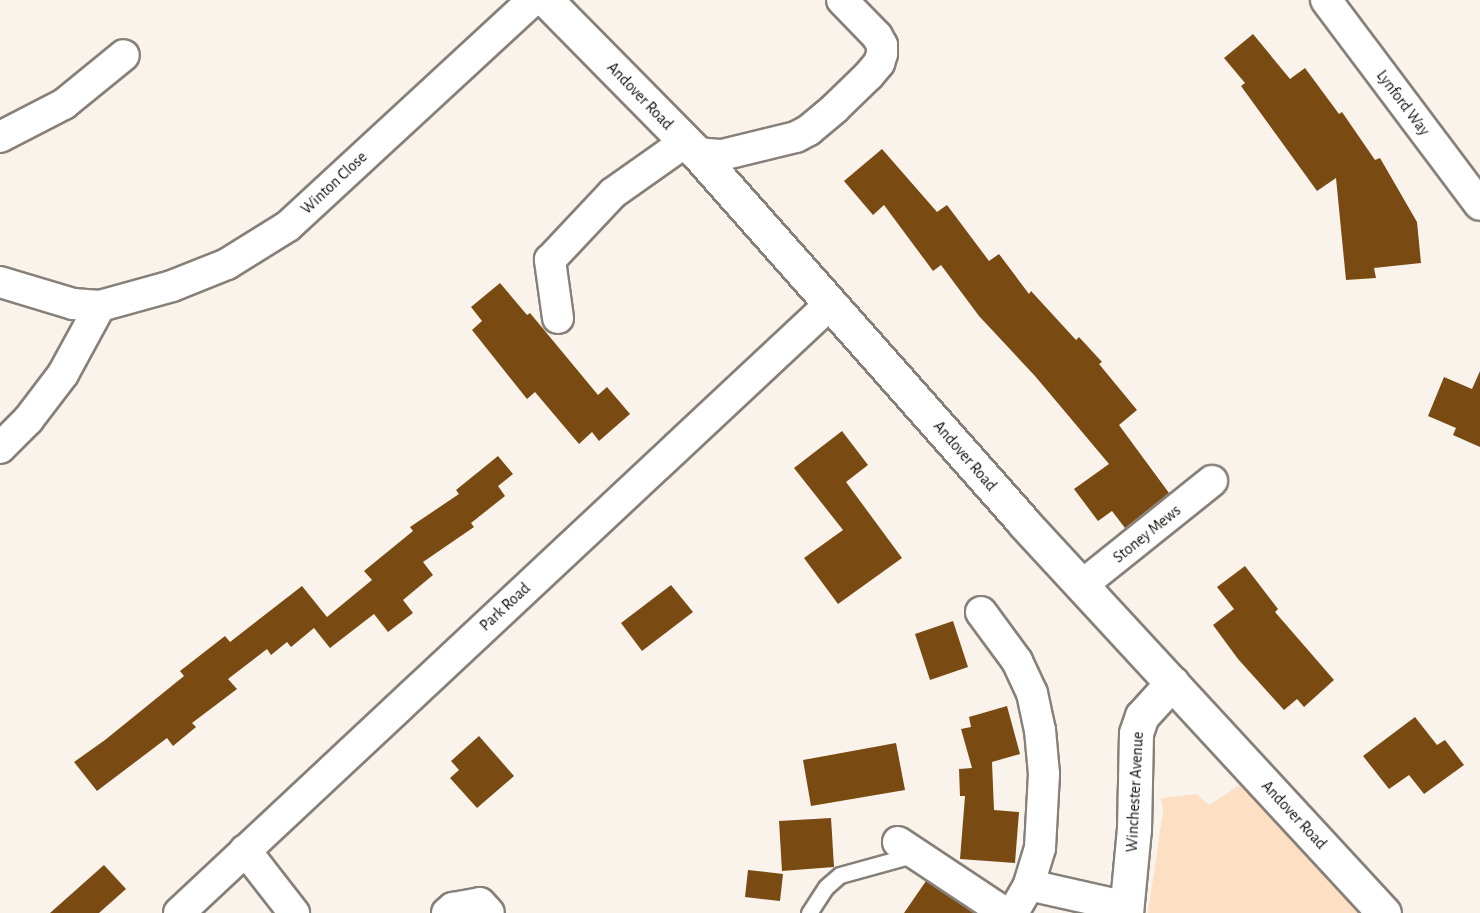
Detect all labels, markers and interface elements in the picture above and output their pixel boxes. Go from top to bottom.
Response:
street label: Andover Road [603,58,677,134]
street label: Lynford Way [1372,66,1434,140]
street label: Winton Close [297,148,371,218]
street label: Andover Road [929,417,1001,495]
street label: Stoney Mews [1109,501,1185,567]
street label: Park Road [476,579,534,635]
street label: Winchester Avenue [1122,731,1148,853]
street label: Andover Road [1257,777,1331,853]

